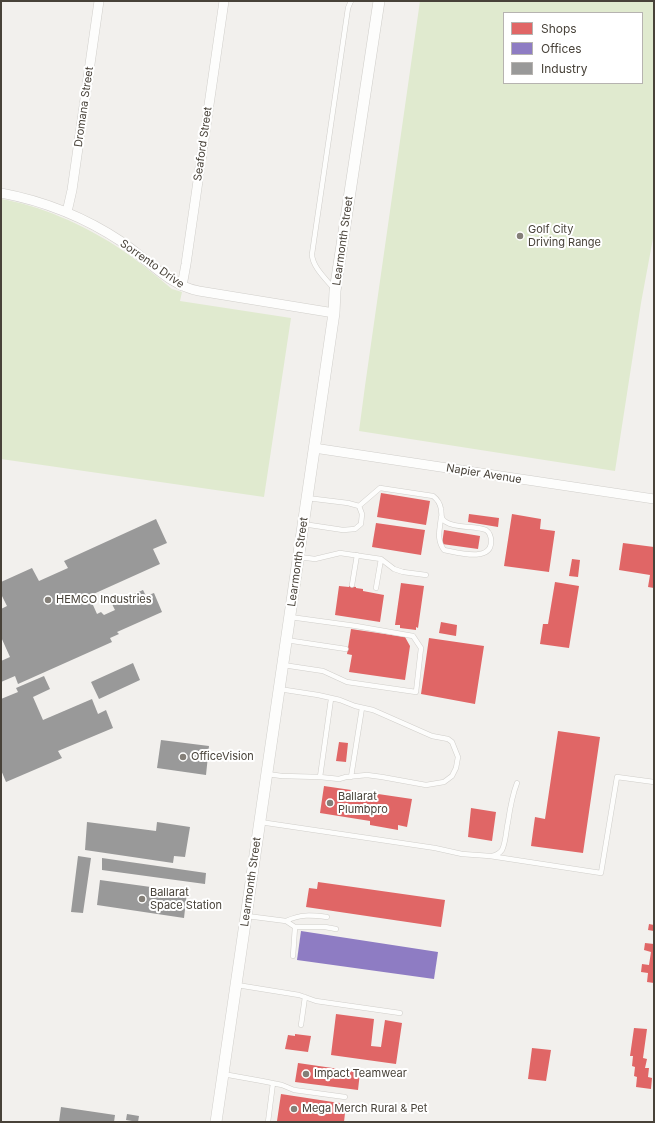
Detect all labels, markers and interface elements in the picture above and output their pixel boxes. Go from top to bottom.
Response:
legend [503,12,643,84]
text: Shops [541,21,577,36]
text: Offices [541,41,582,56]
text: Industry [541,61,587,76]
street label: Dromana Street [72,66,96,148]
street label: Seaford Street [191,106,215,182]
street label: Learmonth Street [330,195,356,287]
place label: Golf City Driving Range [528,223,601,249]
marker: Golf City Driving Range [515,231,525,241]
street label: Sorrento Drive [117,237,187,291]
street label: Napier Avenue [445,462,523,486]
street label: Learmonth Street [285,516,311,608]
place label: HEMCO Industries [56,593,152,607]
marker: HEMCO Industries [43,595,53,605]
place label: OfficeVision [191,750,254,764]
marker: OfficeVision [178,752,188,762]
place label: Ballarat Plumbpro [338,790,388,816]
marker: Ballarat Plumbpro [325,798,335,808]
street label: Learmonth Street [238,836,264,928]
place label: Ballarat Space Station [150,886,222,912]
marker: Ballarat Space Station [137,894,147,904]
place label: Impact Teamwear [314,1067,407,1081]
marker: Impact Teamwear [301,1069,311,1079]
place label: Mega Merch Rural & Pet [302,1102,427,1116]
marker: Mega Merch Rural & Pet [289,1104,299,1114]

